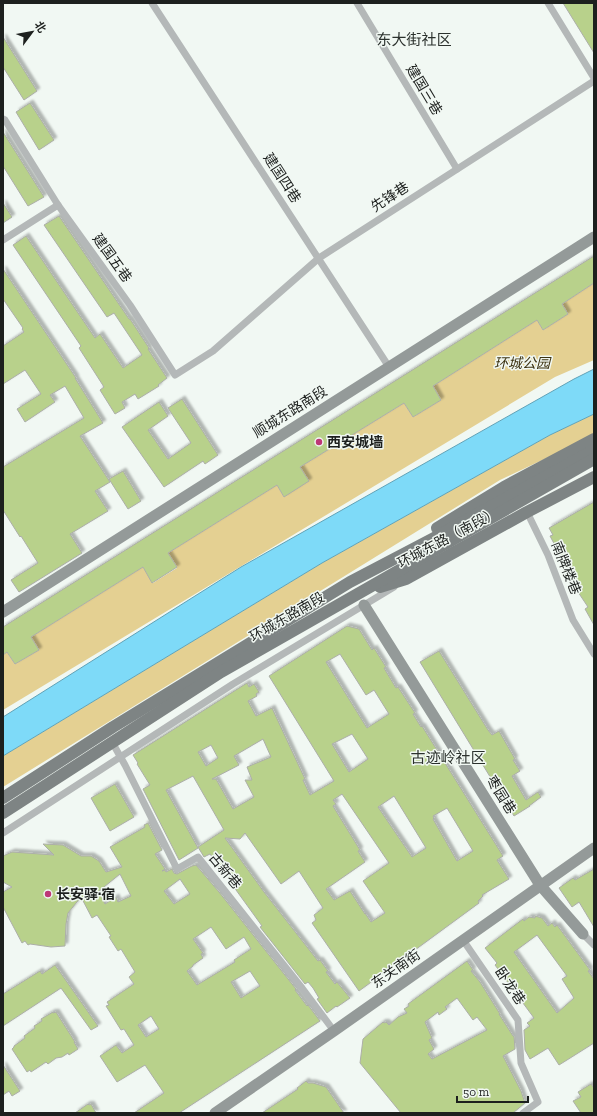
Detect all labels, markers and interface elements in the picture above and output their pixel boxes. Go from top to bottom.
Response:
north arrow [12,12,52,52]
text: 北 [32,19,48,35]
district label: 东大街社区 [376,31,452,49]
street label: 建国三巷 [402,62,446,118]
street label: 建国四巷 [260,150,304,206]
street label: 先锋巷 [368,178,412,216]
street label: 建国五巷 [89,230,135,286]
park label: 环城公园 [494,355,552,372]
street label: 顺城东路南段 [250,383,330,441]
place label: 西安城墙 [327,434,383,451]
marker: 西安城墙 [314,437,324,447]
street label: 环城东路（南段） [395,504,501,572]
street label: 南牌楼巷 [548,539,584,597]
street label: 环城东路南段 [246,589,328,645]
district label: 古迹岭社区 [410,749,486,767]
street label: 枣园巷 [483,773,519,817]
street label: 古新巷 [205,849,245,893]
place label: 长安驿·宿 [56,886,115,903]
marker: 长安驿·宿 [43,889,53,899]
street label: 东关南街 [368,946,424,992]
street label: 卧龙巷 [491,964,529,1008]
scale bar [457,1078,528,1104]
text: 50 m [463,1085,490,1099]

